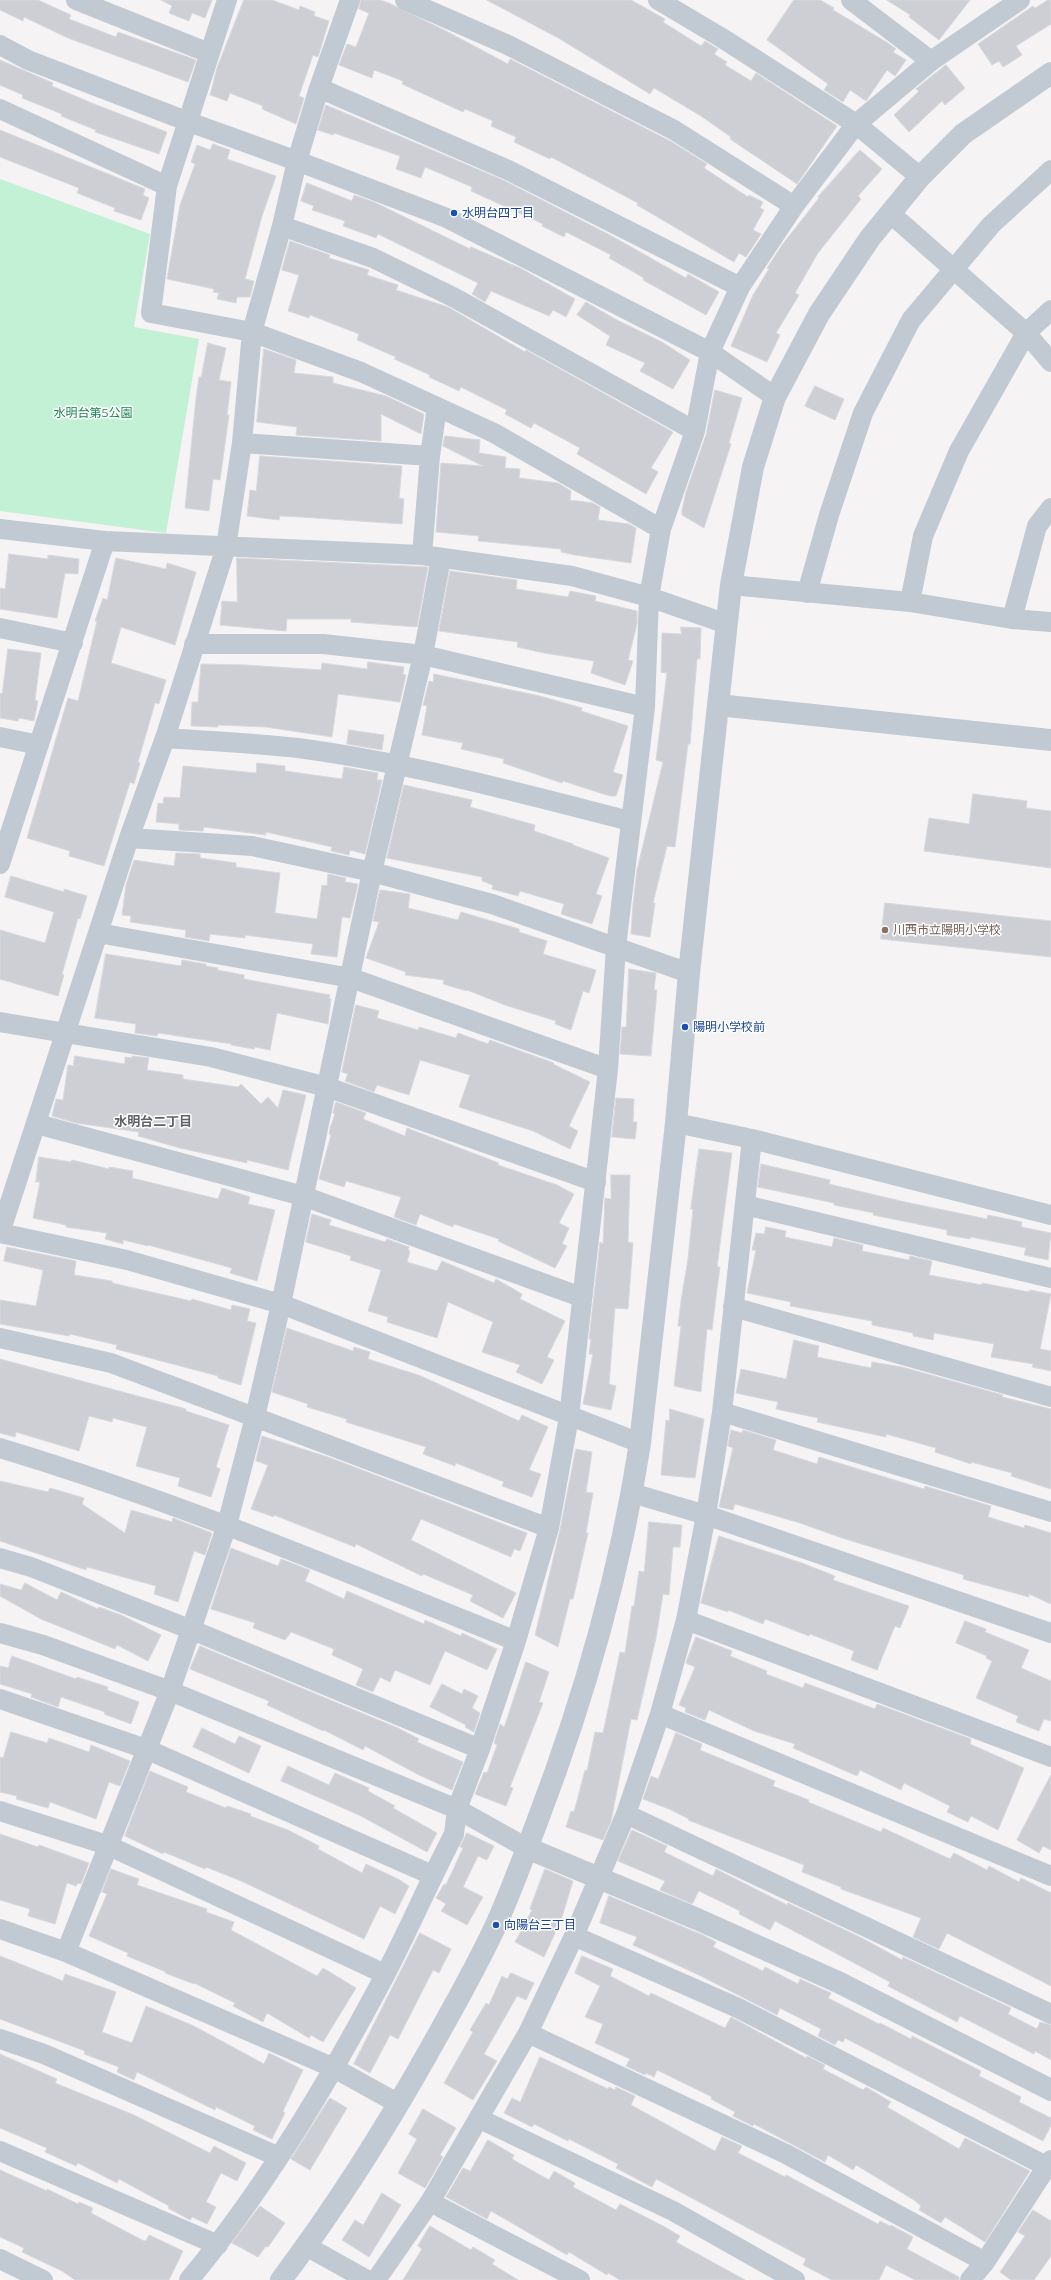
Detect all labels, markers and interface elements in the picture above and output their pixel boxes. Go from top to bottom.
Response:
place label: 水明台四丁目 [462,206,534,220]
marker: 水明台四丁目 [449,208,459,218]
park label: 水明台第5公園 [54,406,132,420]
place label: 川西市立陽明小学校 [893,923,1001,937]
marker: 川西市立陽明小学校 [880,925,890,935]
place label: 陽明小学校前 [693,1020,765,1034]
marker: 陽明小学校前 [680,1022,690,1032]
district label: 水明台二丁目 [114,1114,192,1130]
place label: 向陽台三丁目 [504,1918,576,1932]
marker: 向陽台三丁目 [491,1920,501,1930]

